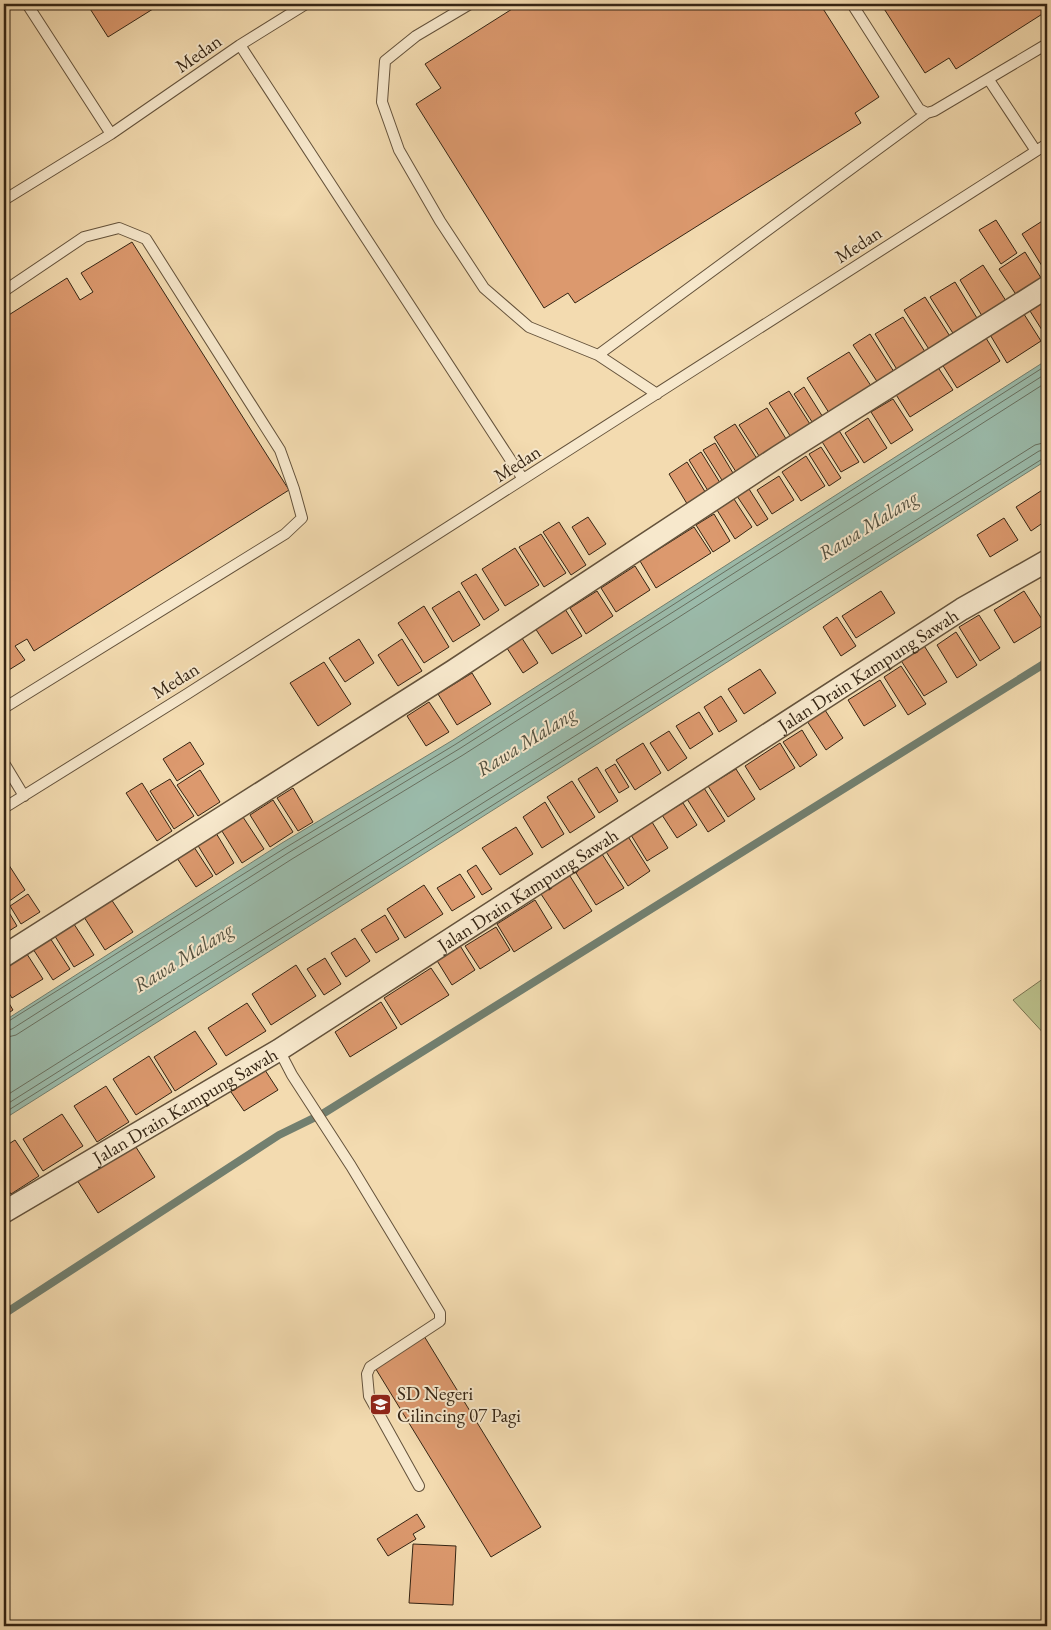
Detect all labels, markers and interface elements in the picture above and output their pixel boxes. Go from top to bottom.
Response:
street label: Medan [170,28,226,78]
street label: Medan [830,220,887,269]
street label: Medan [489,439,546,488]
water label: Rawa Malang [813,484,923,566]
street label: Jalan Drain Kampung Sawah [771,603,963,739]
street label: Medan [147,656,204,705]
water label: Rawa Malang [471,700,581,782]
street label: Jalan Drain Kampung Sawah [431,822,623,959]
water label: Rawa Malang [128,916,238,998]
street label: Jalan Drain Kampung Sawah [86,1042,282,1171]
place label: SD Negeri Cilincing 07 Pagi [397,1381,521,1428]
school or university icon: SD Negeri Cilincing 07 Pagi [369,1392,393,1416]

